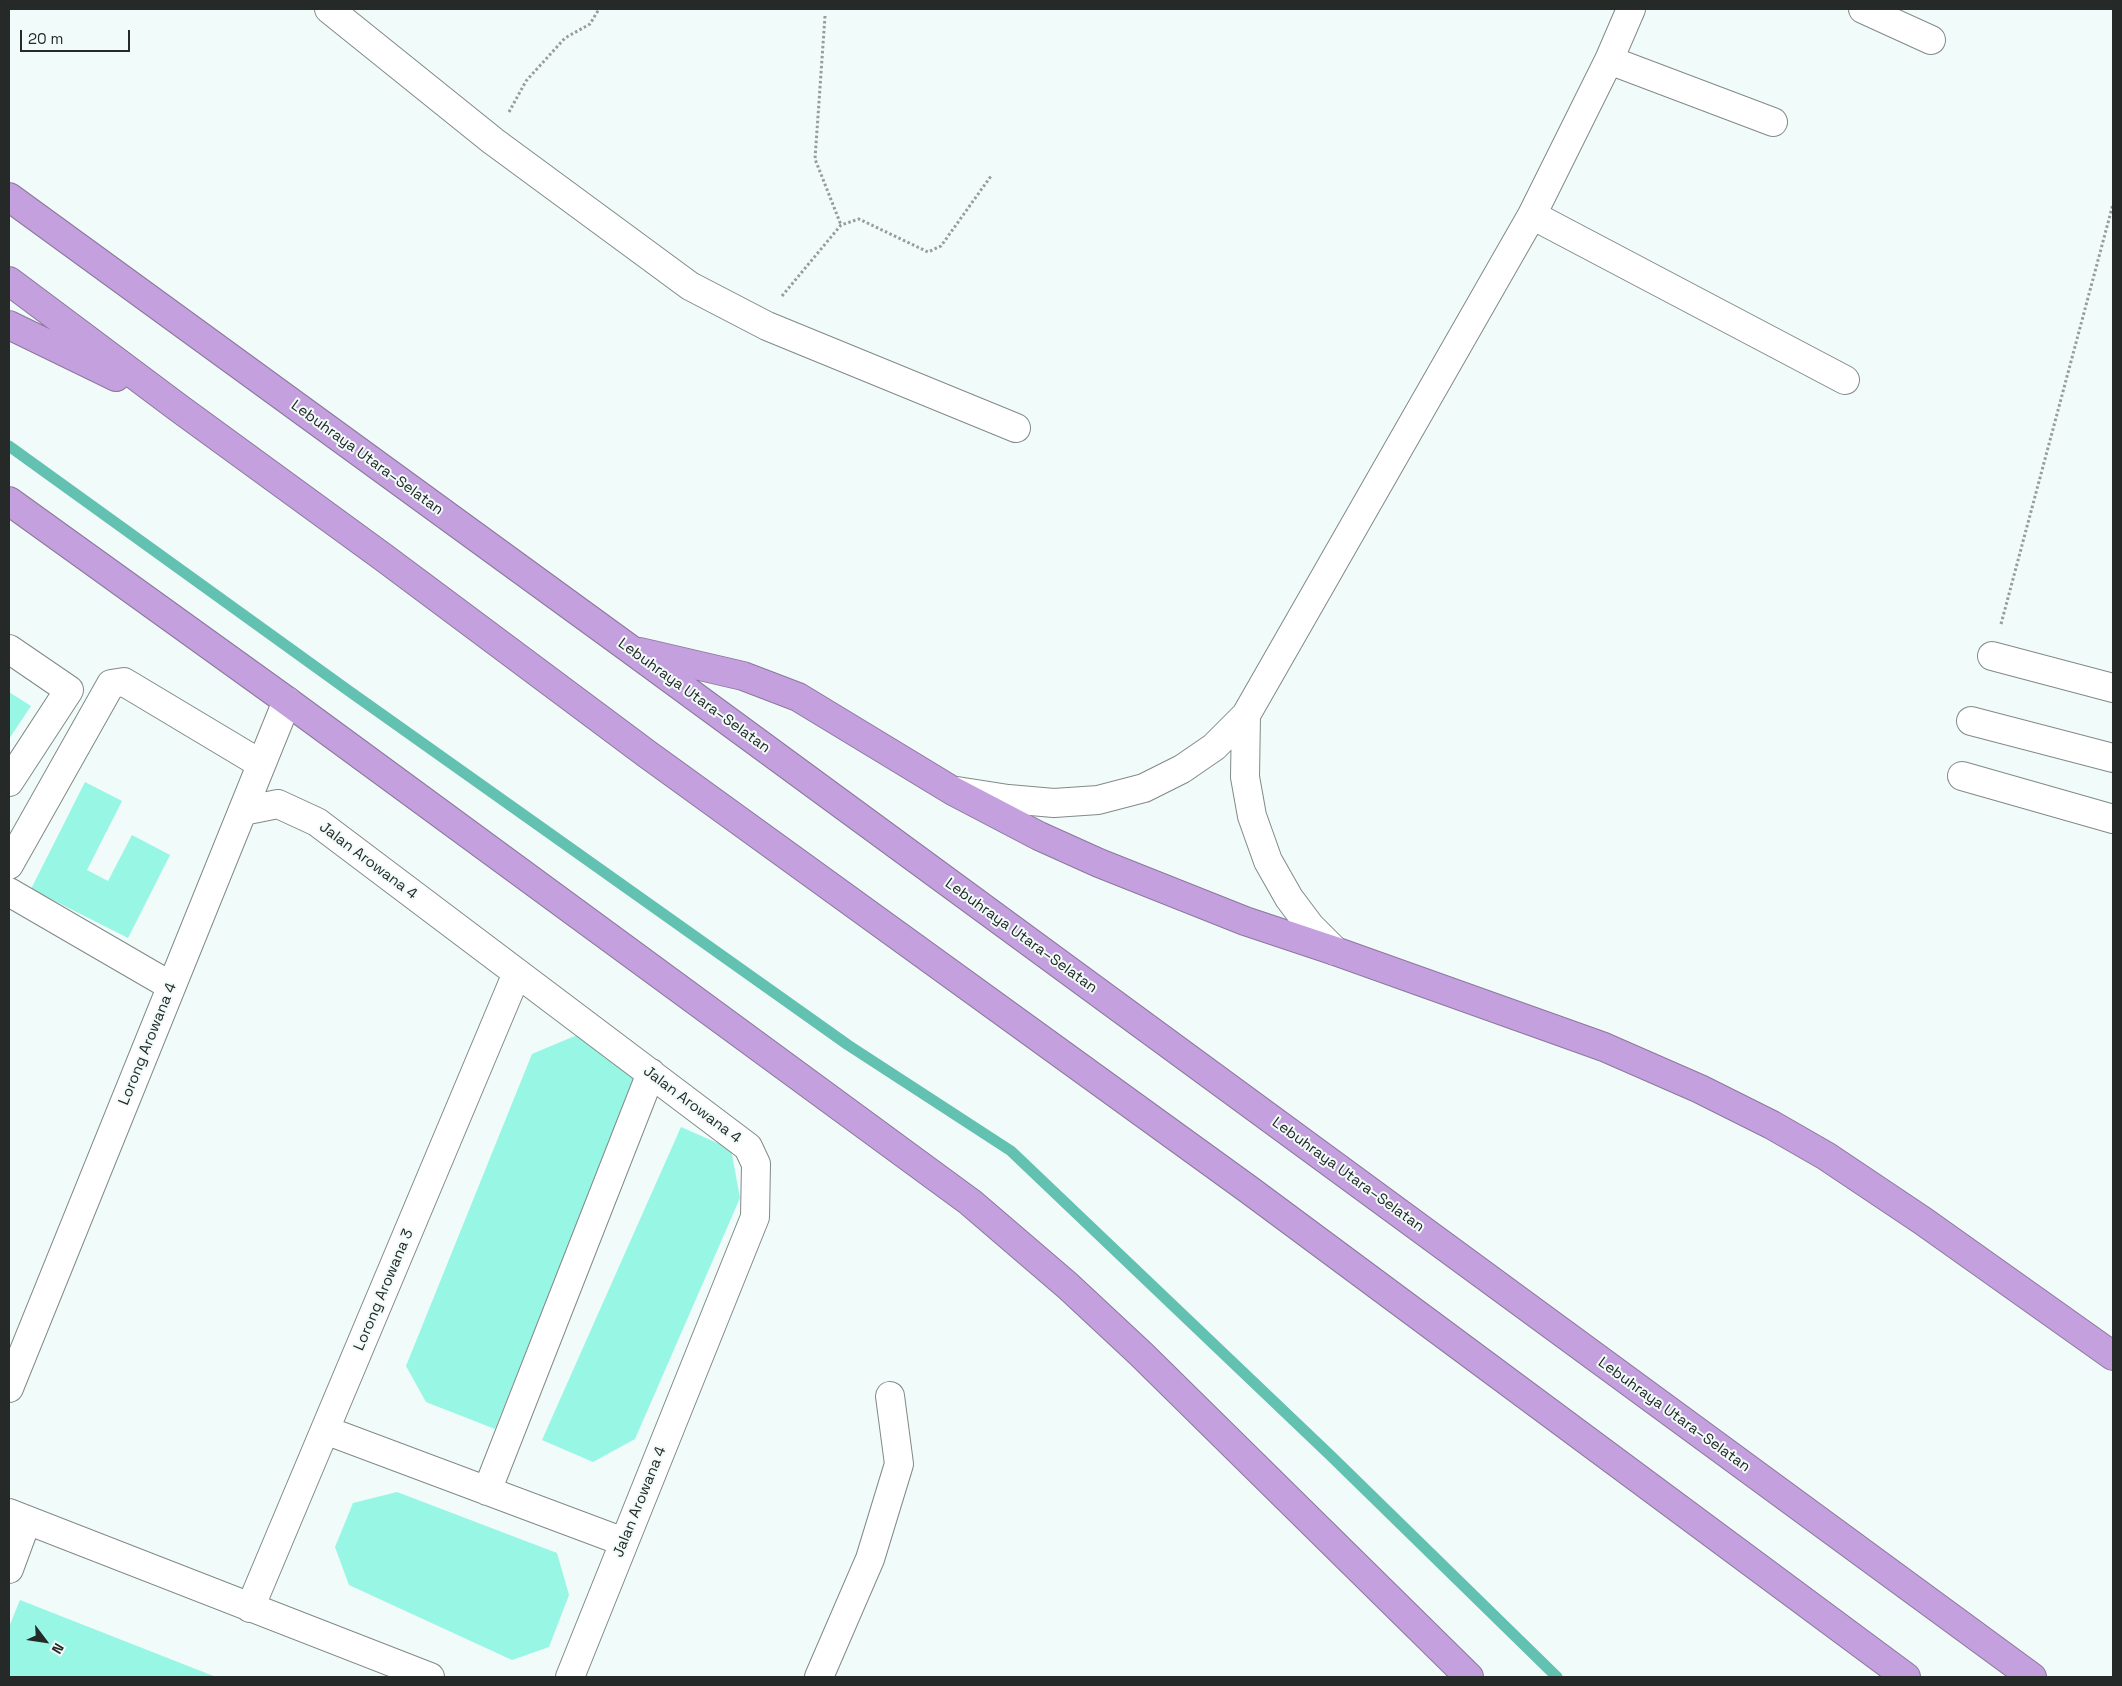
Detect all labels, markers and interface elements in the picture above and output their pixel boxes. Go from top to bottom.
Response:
scale bar [22,20,132,52]
text: 20 m [28,29,63,48]
street label: Lebuhraya Utara–Selatan [287,397,447,519]
street label: Lebuhraya Utara–Selatan [614,635,774,757]
street label: Jalan Arowana 4 [315,818,421,904]
street label: Lebuhraya Utara–Selatan [941,875,1101,997]
street label: Lorong Arowana 4 [115,980,181,1108]
street label: Jalan Arowana 4 [639,1062,745,1148]
street label: Lebuhraya Utara–Selatan [1268,1114,1428,1236]
street label: Lorong Arowana 3 [350,1227,418,1353]
street label: Lebuhraya Utara–Selatan [1594,1354,1754,1476]
street label: Jalan Arowana 4 [610,1444,670,1560]
north arrow [20,1616,70,1666]
text: N [48,1640,68,1657]

